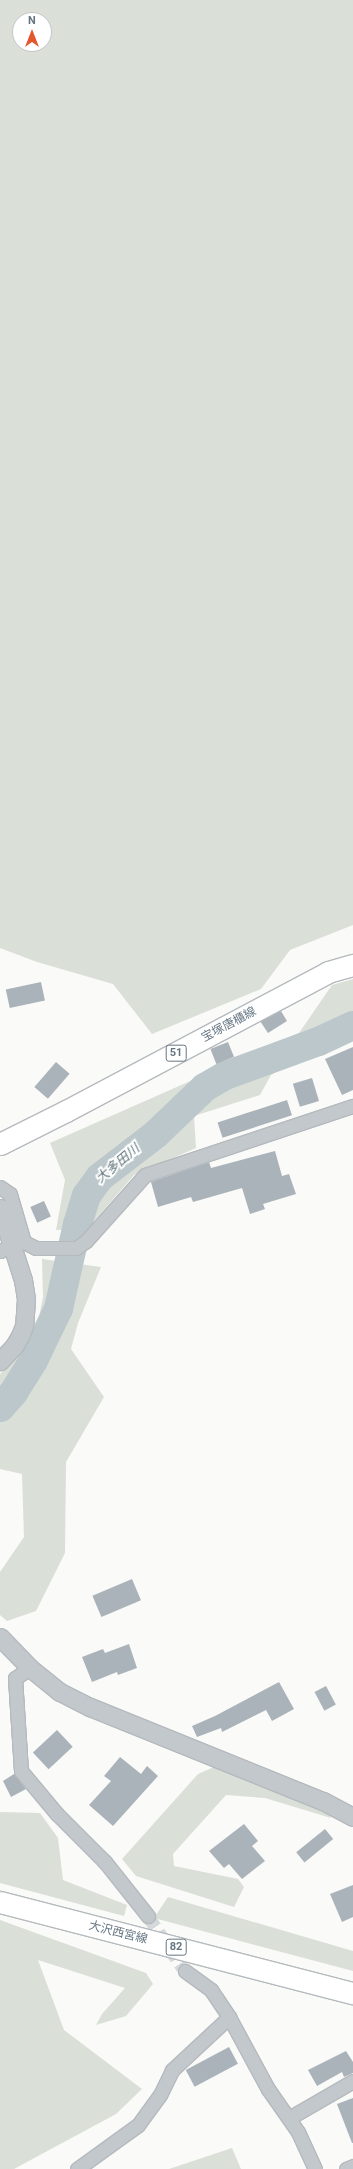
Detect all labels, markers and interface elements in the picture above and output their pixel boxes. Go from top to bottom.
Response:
north arrow [12,12,52,52]
text: N [28,14,36,27]
street label: 宝塚唐櫃線 [199,1005,259,1045]
road number: 51 [165,1044,187,1062]
water label: 大多田川 [93,1141,143,1187]
street label: 大沢西宮線 [87,1919,149,1947]
road number: 82 [165,1938,187,1956]

